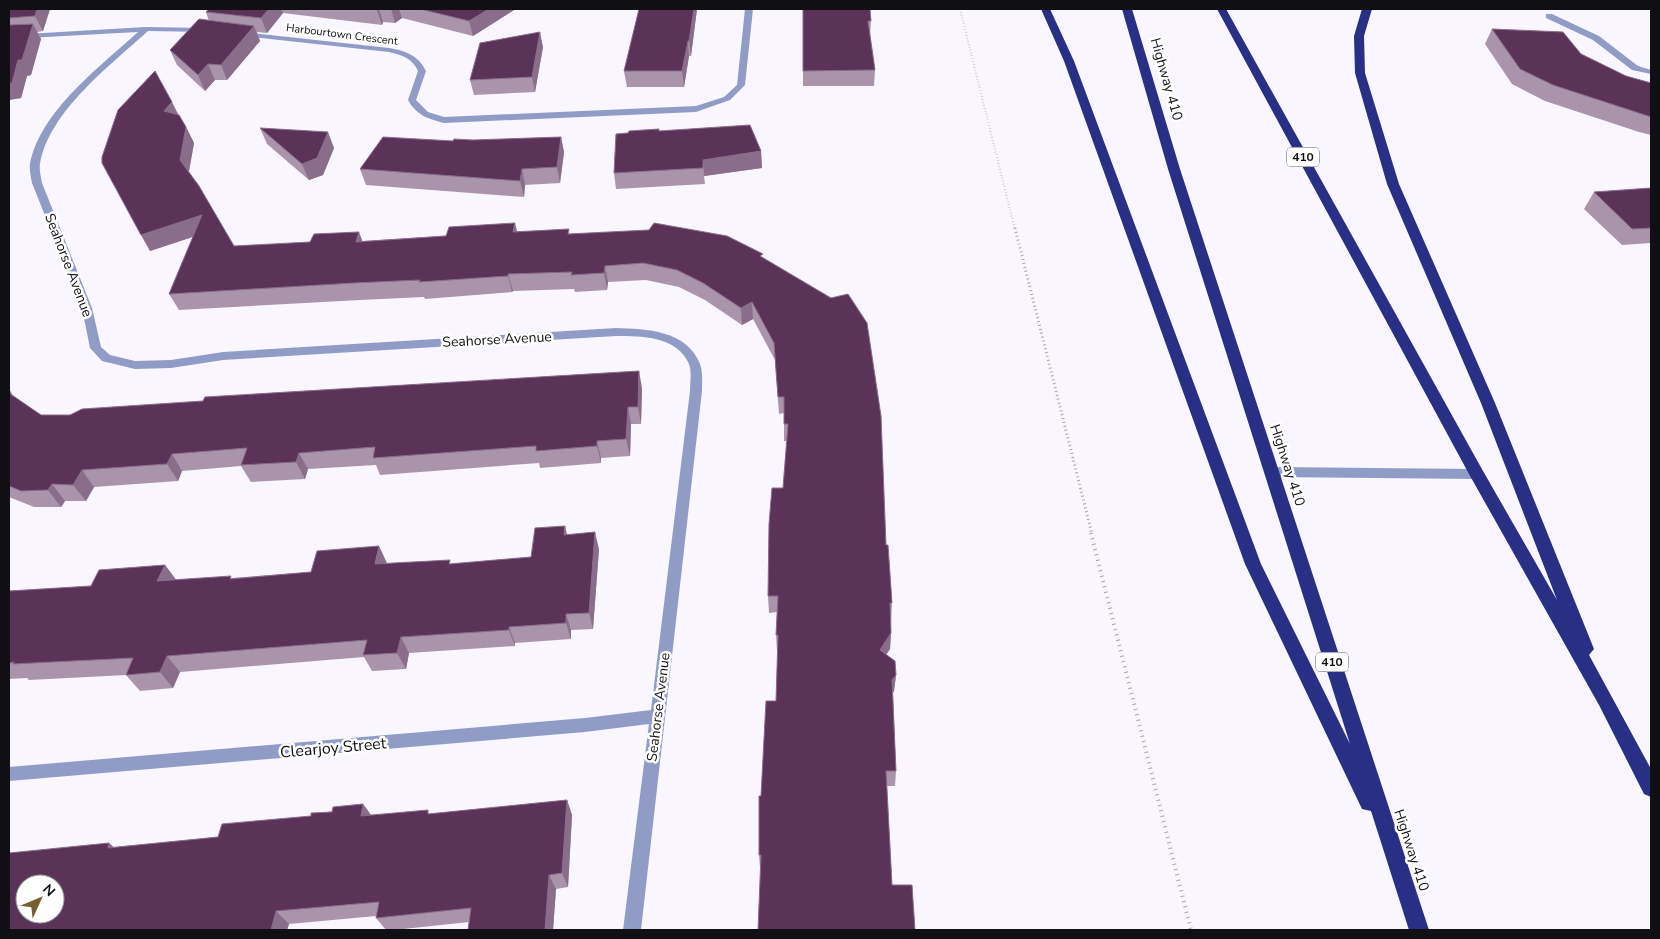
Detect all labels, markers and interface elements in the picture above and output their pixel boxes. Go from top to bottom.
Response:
street label: Harbourtown Crescent [285,20,399,49]
street label: Highway 410 [1146,36,1187,123]
road number: 410 [1287,148,1319,166]
street label: Seahorse Avenue [40,211,97,320]
street label: Seahorse Avenue [442,327,552,352]
street label: Highway 410 [1265,422,1310,508]
street label: Seahorse Avenue [642,652,675,763]
road number: 410 [1316,652,1348,672]
street label: Clearjoy Street [279,732,388,764]
street label: Highway 410 [1389,807,1434,893]
north arrow [15,874,65,924]
text: N [39,880,59,901]

